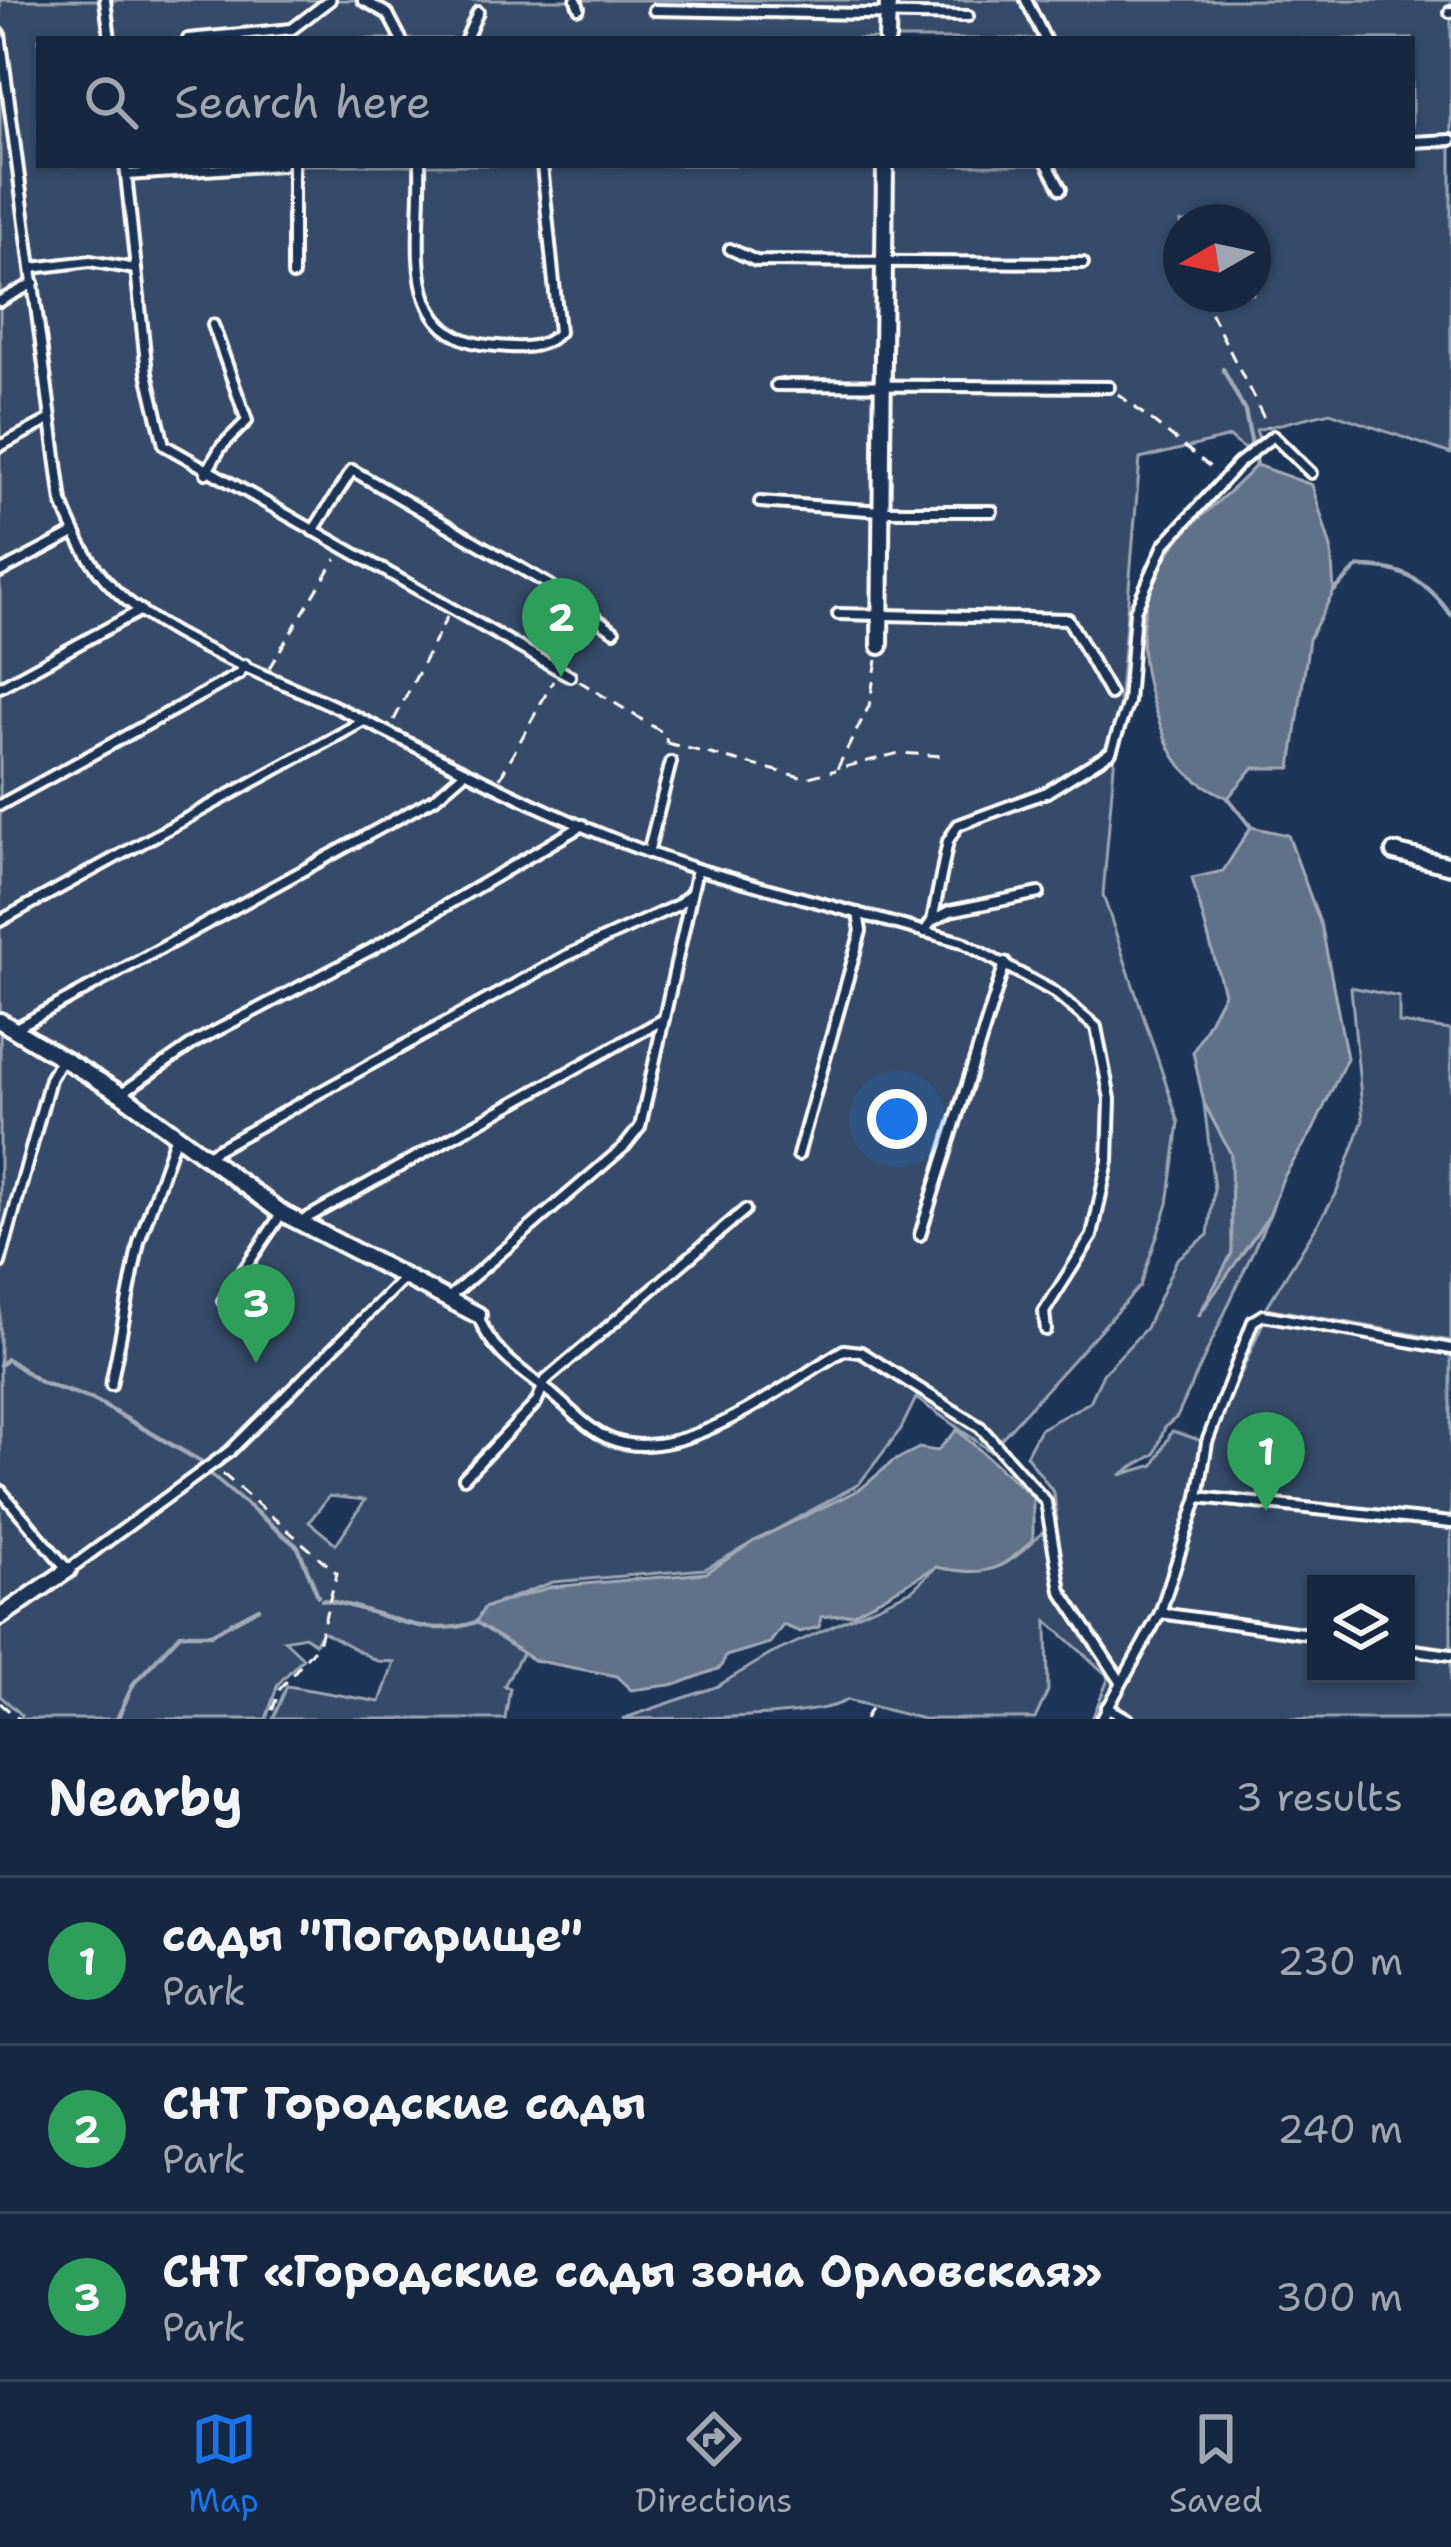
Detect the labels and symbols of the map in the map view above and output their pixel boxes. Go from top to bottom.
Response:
north arrow [1163,204,1271,312]
pin: 2 [522,578,600,677]
your location [867,1089,927,1149]
pin: 3 [217,1264,295,1363]
pin: 1 [1227,1412,1305,1511]

